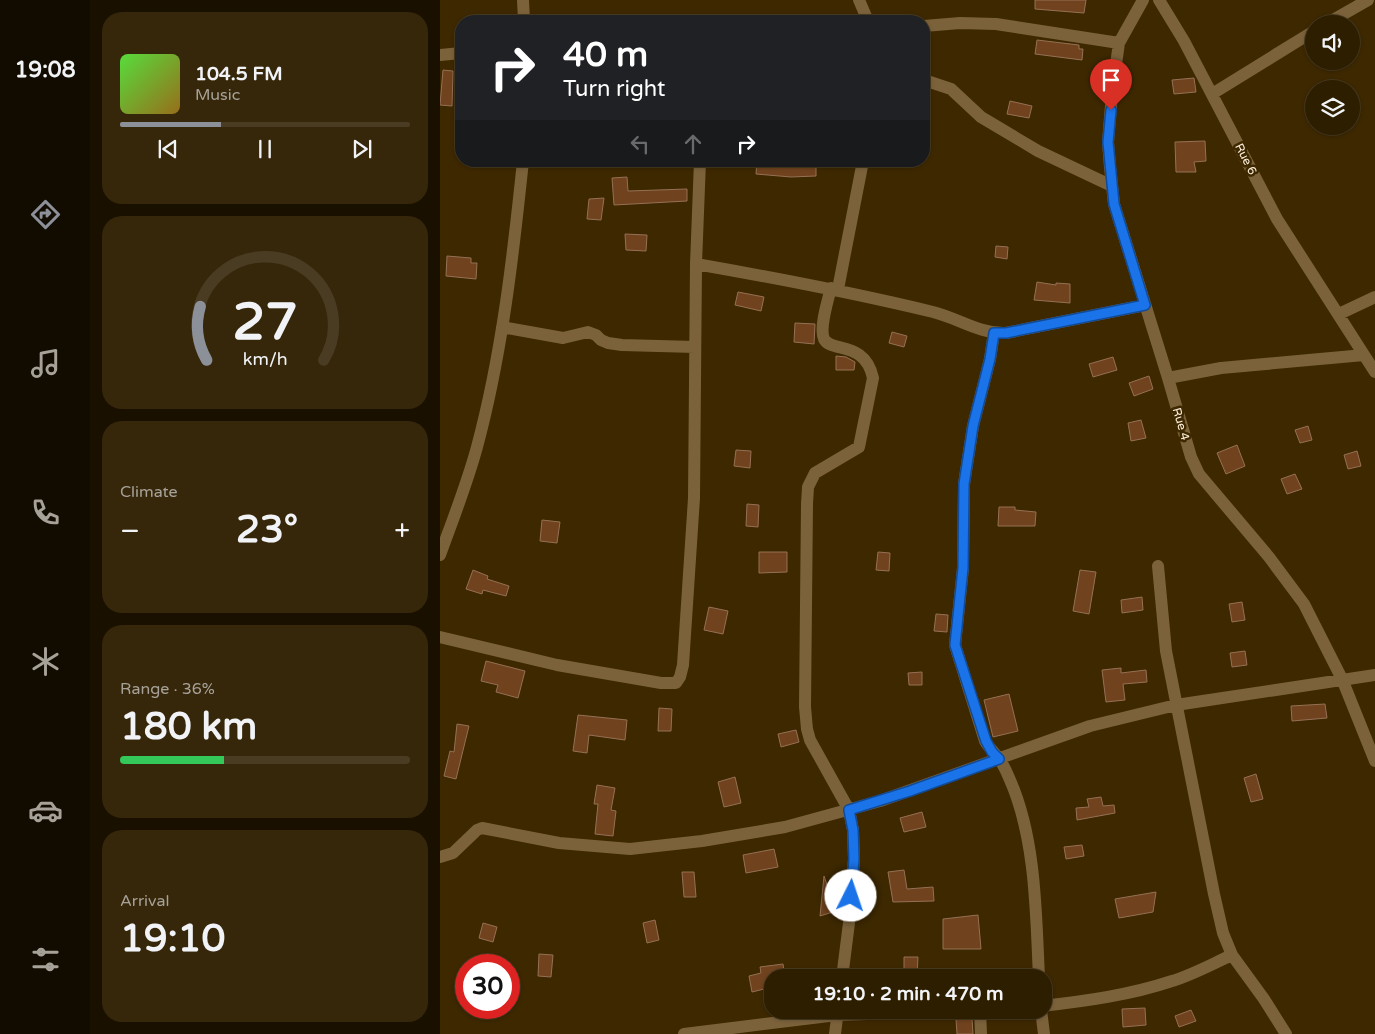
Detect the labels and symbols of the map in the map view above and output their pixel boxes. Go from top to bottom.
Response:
pin [1090,59,1132,110]
street label: Rue 6 [1232,141,1260,177]
street label: Rue 4 [1170,406,1192,442]
position arrow [824,869,876,921]
speed limit sign: 30 [455,954,520,1019]

